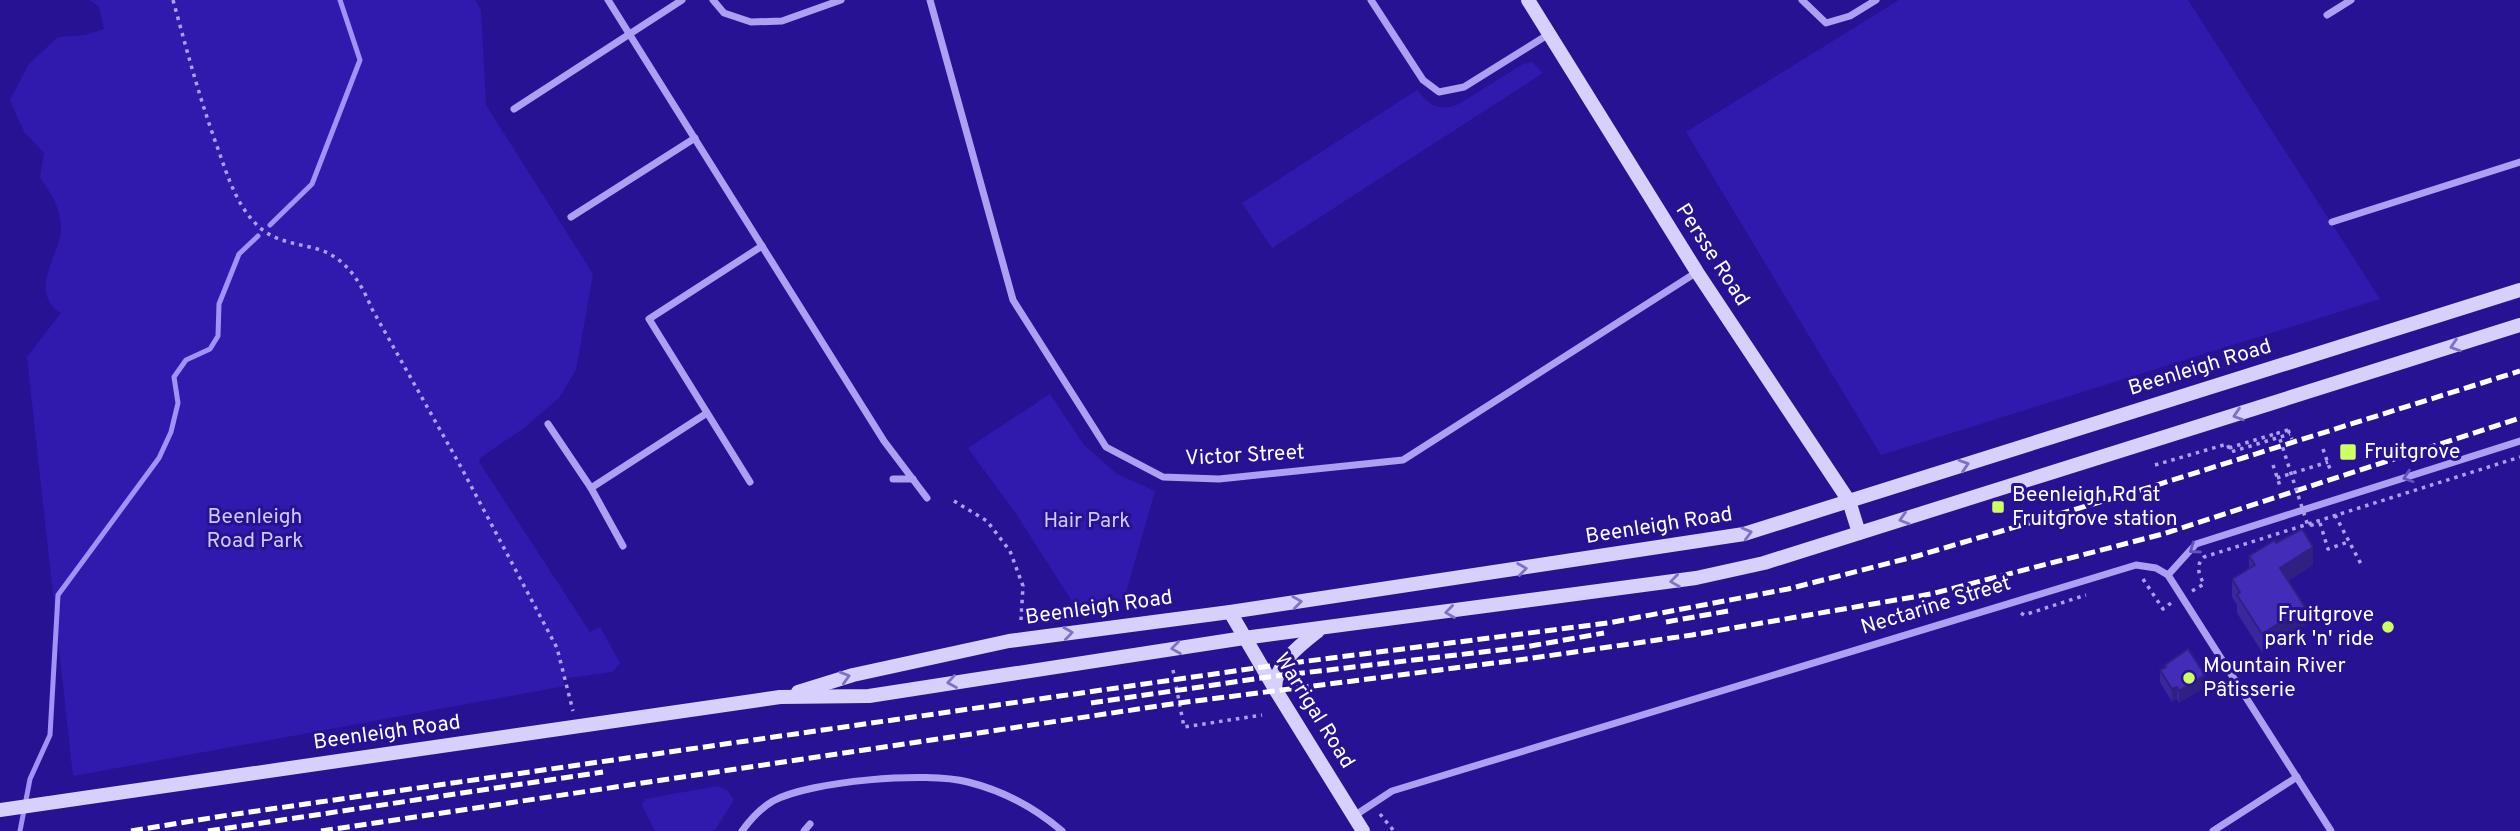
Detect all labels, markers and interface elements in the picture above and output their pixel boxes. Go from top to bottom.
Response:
street label: Persse Road [1669,199,1755,311]
street label: Beenleigh Road [2125,333,2275,403]
one-way arrow [2449,338,2462,352]
one-way arrow [2233,407,2245,421]
street label: Victor Street [1185,439,1305,473]
place label: Fruitgrove [2364,439,2460,466]
marker: Fruitgrove [2338,442,2358,462]
one-way arrow [1957,458,1969,473]
one-way arrow [2403,468,2415,483]
place label: Beenleigh Rd at Fruitgrove station [2012,482,2178,533]
marker: Beenleigh Rd at Fruitgrove station [1990,499,2006,515]
street label: Beenleigh Road [1584,501,1734,551]
park label: Beenleigh Road Park [207,504,303,555]
park label: Hair Park [1044,508,1130,535]
one-way arrow [1898,511,1911,525]
one-way arrow [1741,527,1753,541]
one-way arrow [2189,541,2201,553]
one-way arrow [1516,562,1528,577]
street label: Nectarine Street [1858,570,2014,642]
one-way arrow [1669,573,1681,588]
street label: Beenleigh Road [1024,584,1174,632]
one-way arrow [1291,595,1303,610]
place label: Fruitgrove park 'n' ride [2264,602,2374,653]
one-way arrow [1444,604,1455,619]
marker: Fruitgrove park 'n' ride [2380,619,2396,635]
one-way arrow [1062,626,1074,641]
one-way arrow [1171,640,1182,655]
street label: Warrigal Road [1268,648,1360,774]
place label: Mountain River Pâtisserie [2203,653,2346,704]
marker: Mountain River Pâtisserie [2181,670,2197,686]
one-way arrow [839,671,851,686]
one-way arrow [946,674,957,689]
street label: Beenleigh Road [312,709,462,757]

